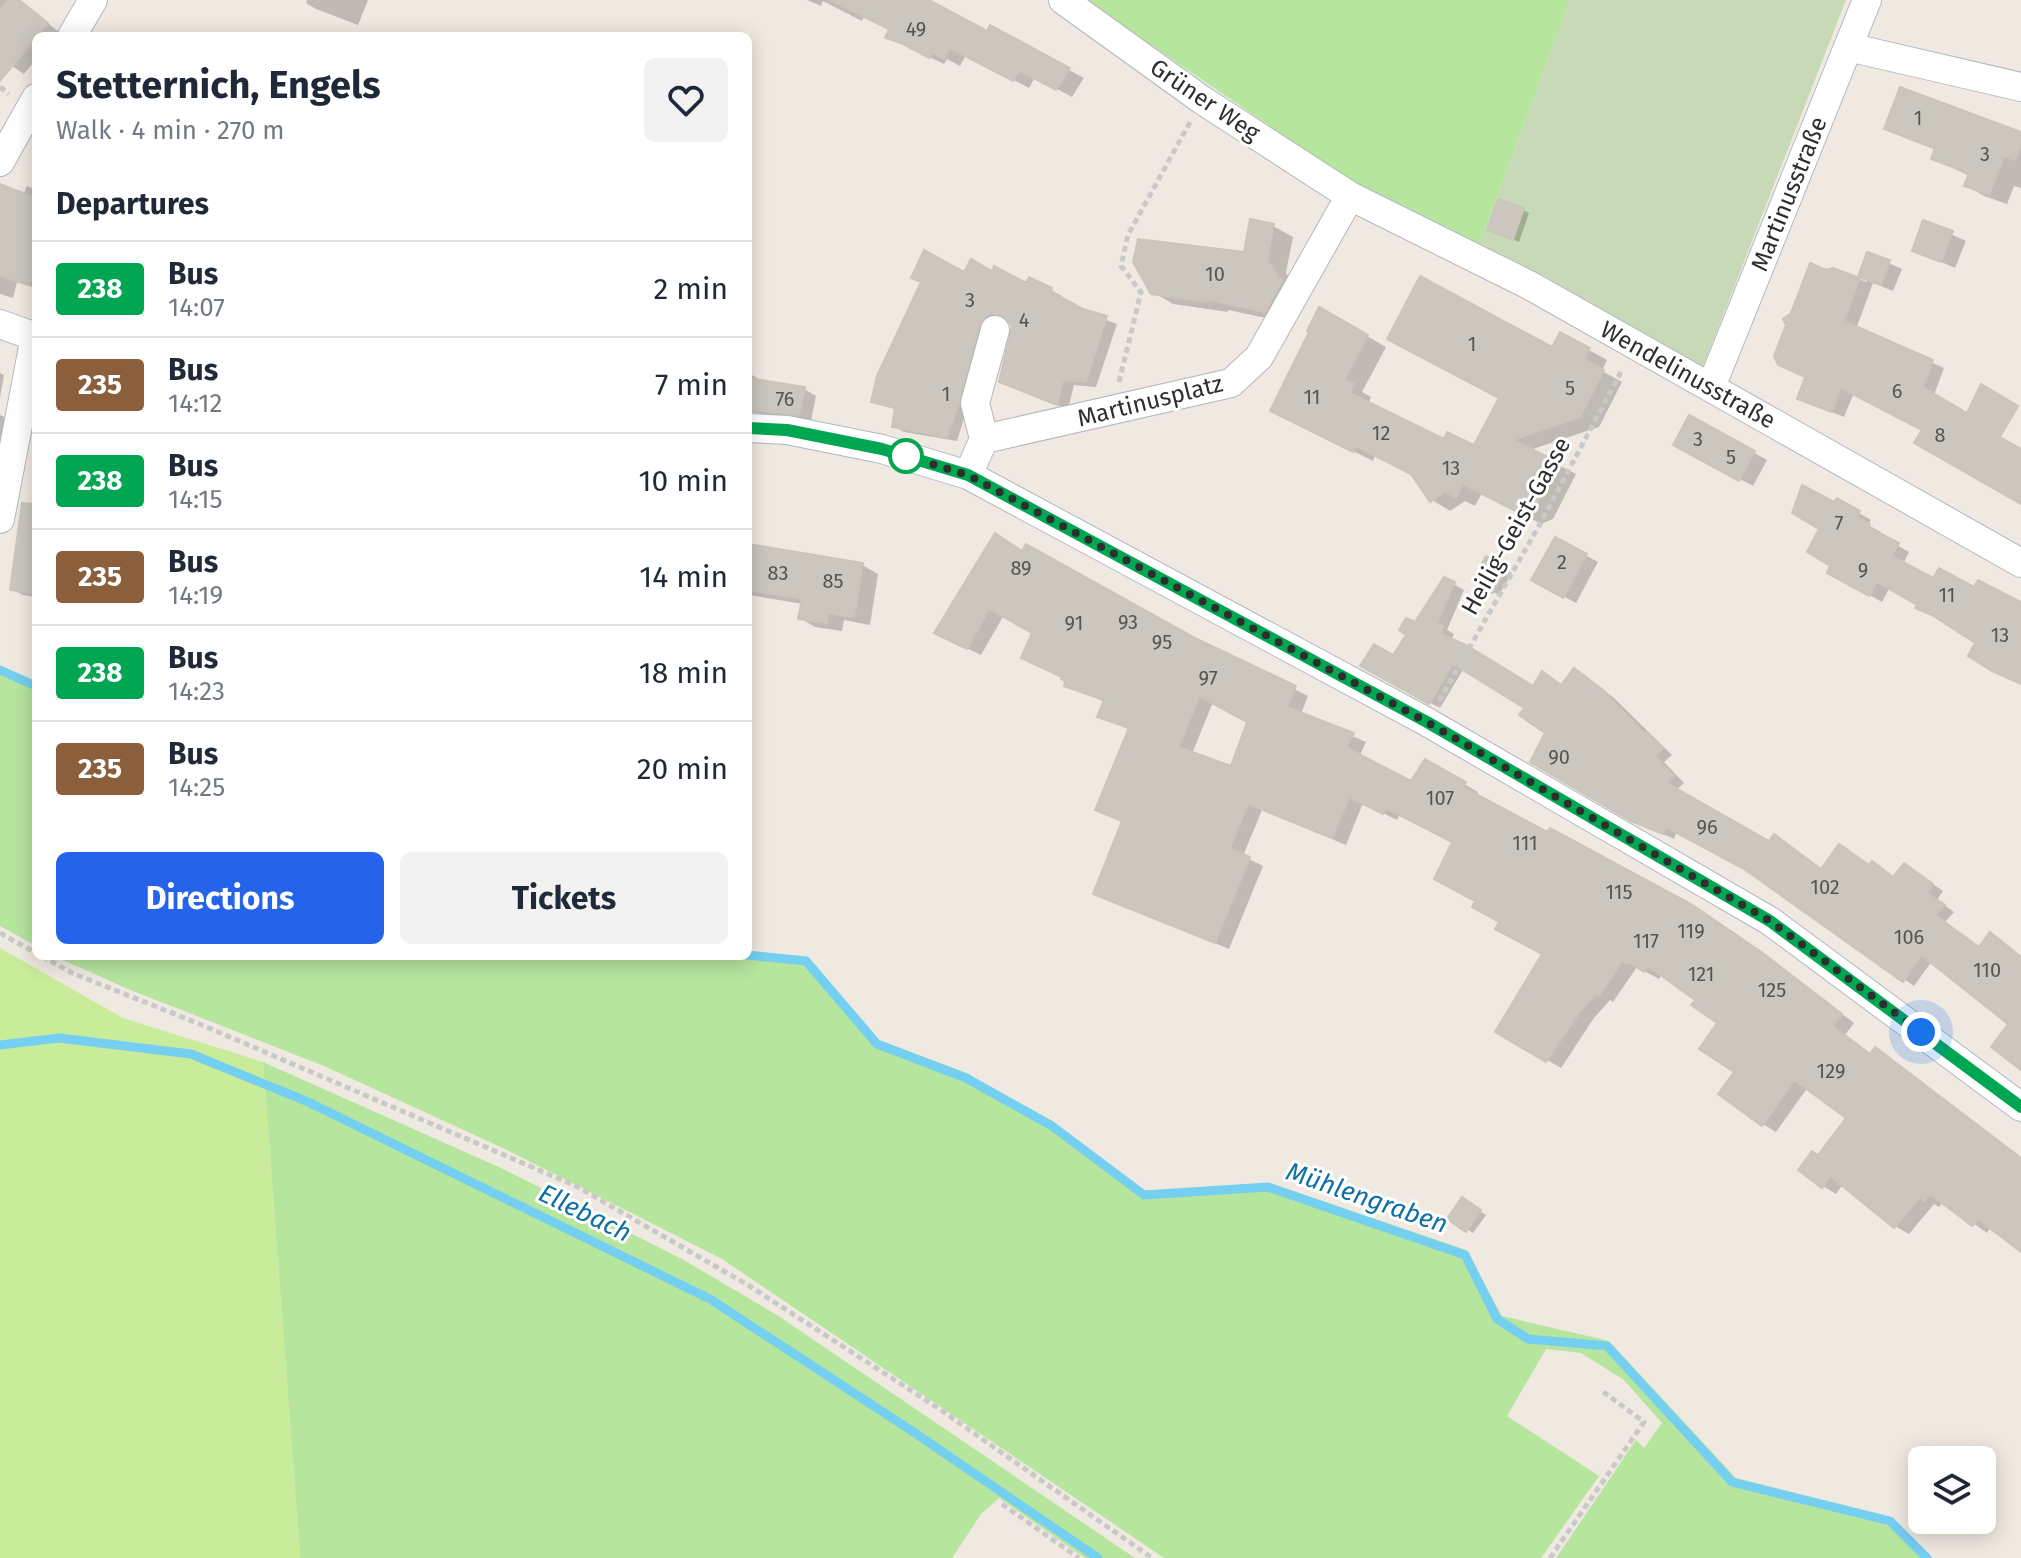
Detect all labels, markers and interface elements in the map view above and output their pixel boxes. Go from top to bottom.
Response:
house number: 49 [906,17,926,41]
street label: Grüner Weg [1145,53,1266,147]
button: heart [644,58,728,142]
text: Stetternich, Engels [56,62,381,108]
house number: 1 [1914,106,1922,130]
street label: Martinusstraße [1745,113,1833,275]
text: Walk · 4 min · 270 m [56,115,285,146]
house number: 3 [1980,142,1990,166]
text: Departures [56,186,209,222]
text: Bus [168,256,218,292]
house number: 10 [1205,262,1225,286]
text: 2 min [653,271,728,307]
text: 238 [77,272,123,305]
house number: 3 [965,288,975,312]
text: 14:07 [168,292,225,323]
house number: 4 [1019,308,1030,332]
street label: Wendelinusstraße [1596,315,1780,435]
house number: 1 [1468,332,1476,356]
text: Bus [168,352,218,388]
text: 7 min [655,367,728,403]
text: 235 [78,368,122,401]
street label: Martinusplatz [1074,369,1226,433]
house number: 5 [1565,376,1575,400]
house number: 6 [1892,379,1902,403]
house number: 1 [942,382,950,406]
house number: 11 [1303,385,1321,409]
house number: 76 [775,387,795,411]
text: 14:12 [168,388,222,419]
house number: 12 [1372,421,1390,445]
house number: 8 [1934,423,1946,447]
house number: 3 [1693,427,1703,451]
street label: Heilig-Geist-Gasse [1456,432,1576,620]
unlabelled marker [889,439,923,473]
house number: 5 [1726,445,1736,469]
text: Bus [168,448,218,484]
house number: 13 [1442,456,1460,480]
text: 10 min [639,463,728,499]
text: 238 [77,464,123,497]
text: 14:15 [168,484,223,515]
house number: 7 [1835,511,1844,535]
text: Bus [168,544,218,580]
house number: 2 [1557,550,1567,574]
house number: 89 [1010,556,1032,580]
house number: 9 [1858,558,1868,582]
text: 14 min [639,559,728,595]
text: 235 [78,560,122,593]
house number: 83 [768,561,789,585]
house number: 85 [822,569,844,593]
text: 14:19 [168,580,223,611]
house number: 11 [1938,583,1956,607]
house number: 93 [1118,610,1138,634]
house number: 91 [1065,611,1083,635]
house number: 13 [1991,623,2009,647]
house number: 95 [1152,630,1172,654]
text: Bus [168,640,218,676]
text: 18 min [639,655,728,691]
text: 238 [77,656,123,689]
house number: 97 [1198,666,1218,690]
text: 14:23 [168,676,225,707]
text: Bus [168,736,218,772]
house number: 90 [1548,745,1570,769]
text: 20 min [637,751,728,787]
text: 235 [78,752,122,785]
text: 14:25 [168,772,225,803]
house number: 107 [1426,786,1454,810]
house number: 96 [1696,815,1718,839]
house number: 111 [1512,831,1538,855]
button: Directions [56,852,384,944]
button: Tickets [400,852,728,944]
house number: 102 [1810,875,1840,899]
house number: 115 [1605,880,1633,904]
house number: 119 [1677,919,1705,943]
house number: 106 [1894,925,1924,949]
house number: 117 [1633,929,1659,953]
house number: 110 [1973,958,2001,982]
house number: 121 [1688,962,1714,986]
house number: 125 [1758,978,1786,1002]
your location [1901,1012,1941,1052]
house number: 129 [1817,1059,1845,1083]
water label: Mühlengraben [1282,1156,1452,1240]
water label: Ellebach [534,1177,636,1249]
map controls [1908,1446,1996,1534]
button: layers [1908,1446,1996,1534]

